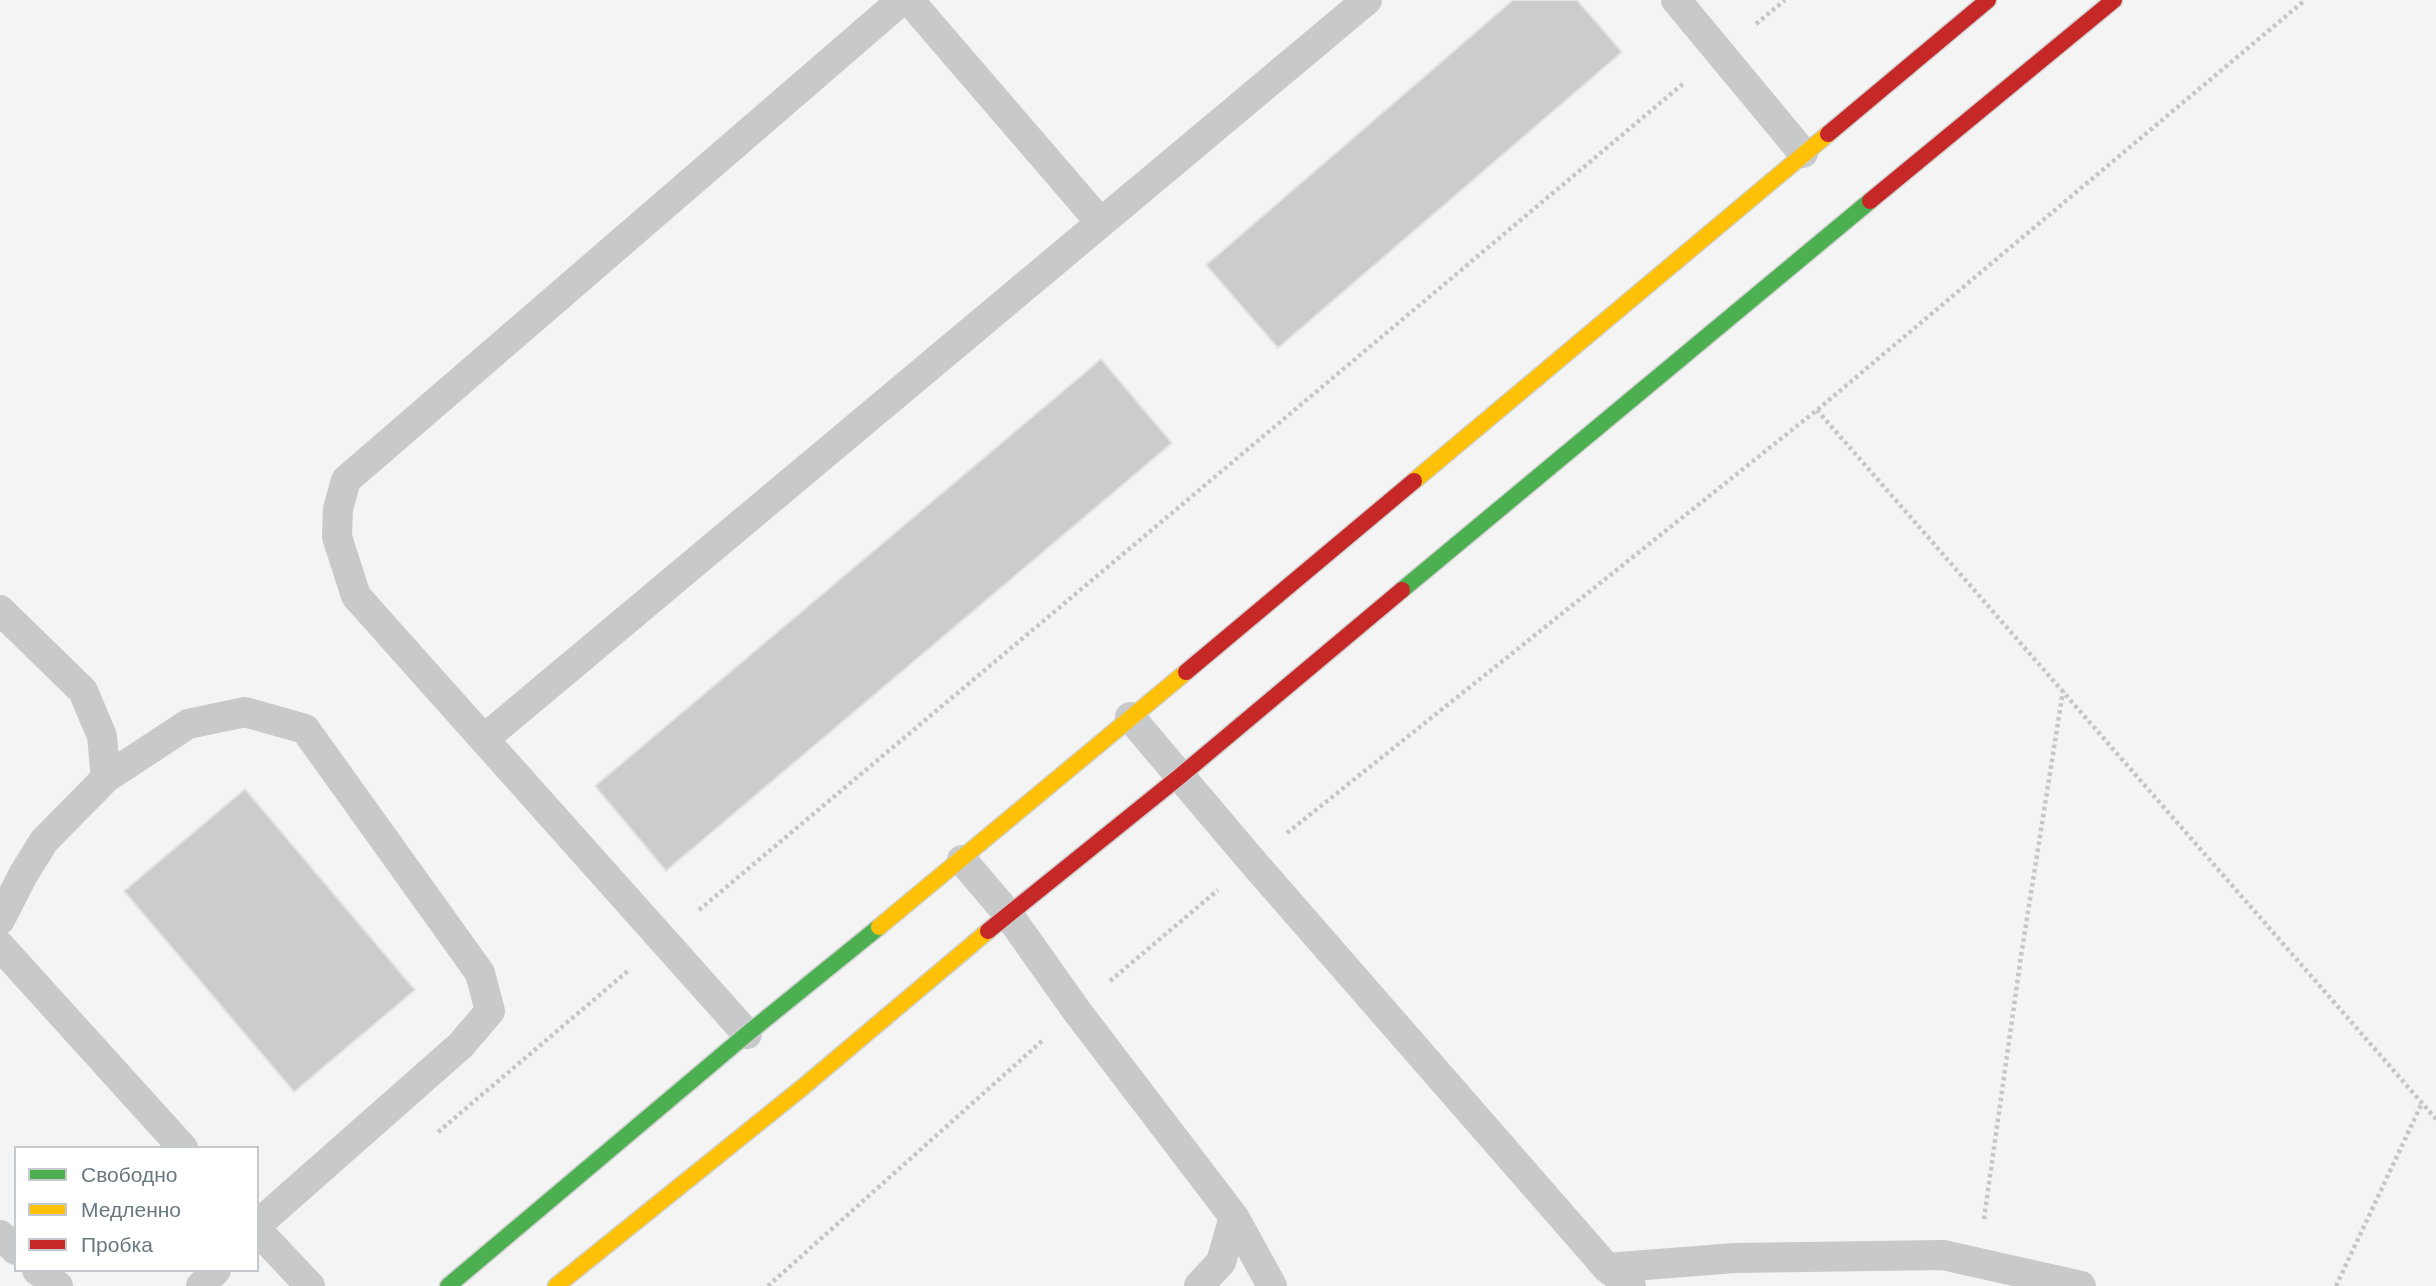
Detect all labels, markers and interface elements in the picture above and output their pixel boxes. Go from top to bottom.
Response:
legend [14,1146,259,1272]
text: Свободно [81,1163,178,1186]
text: Медленно [81,1198,181,1221]
text: Пробка [81,1233,153,1256]

